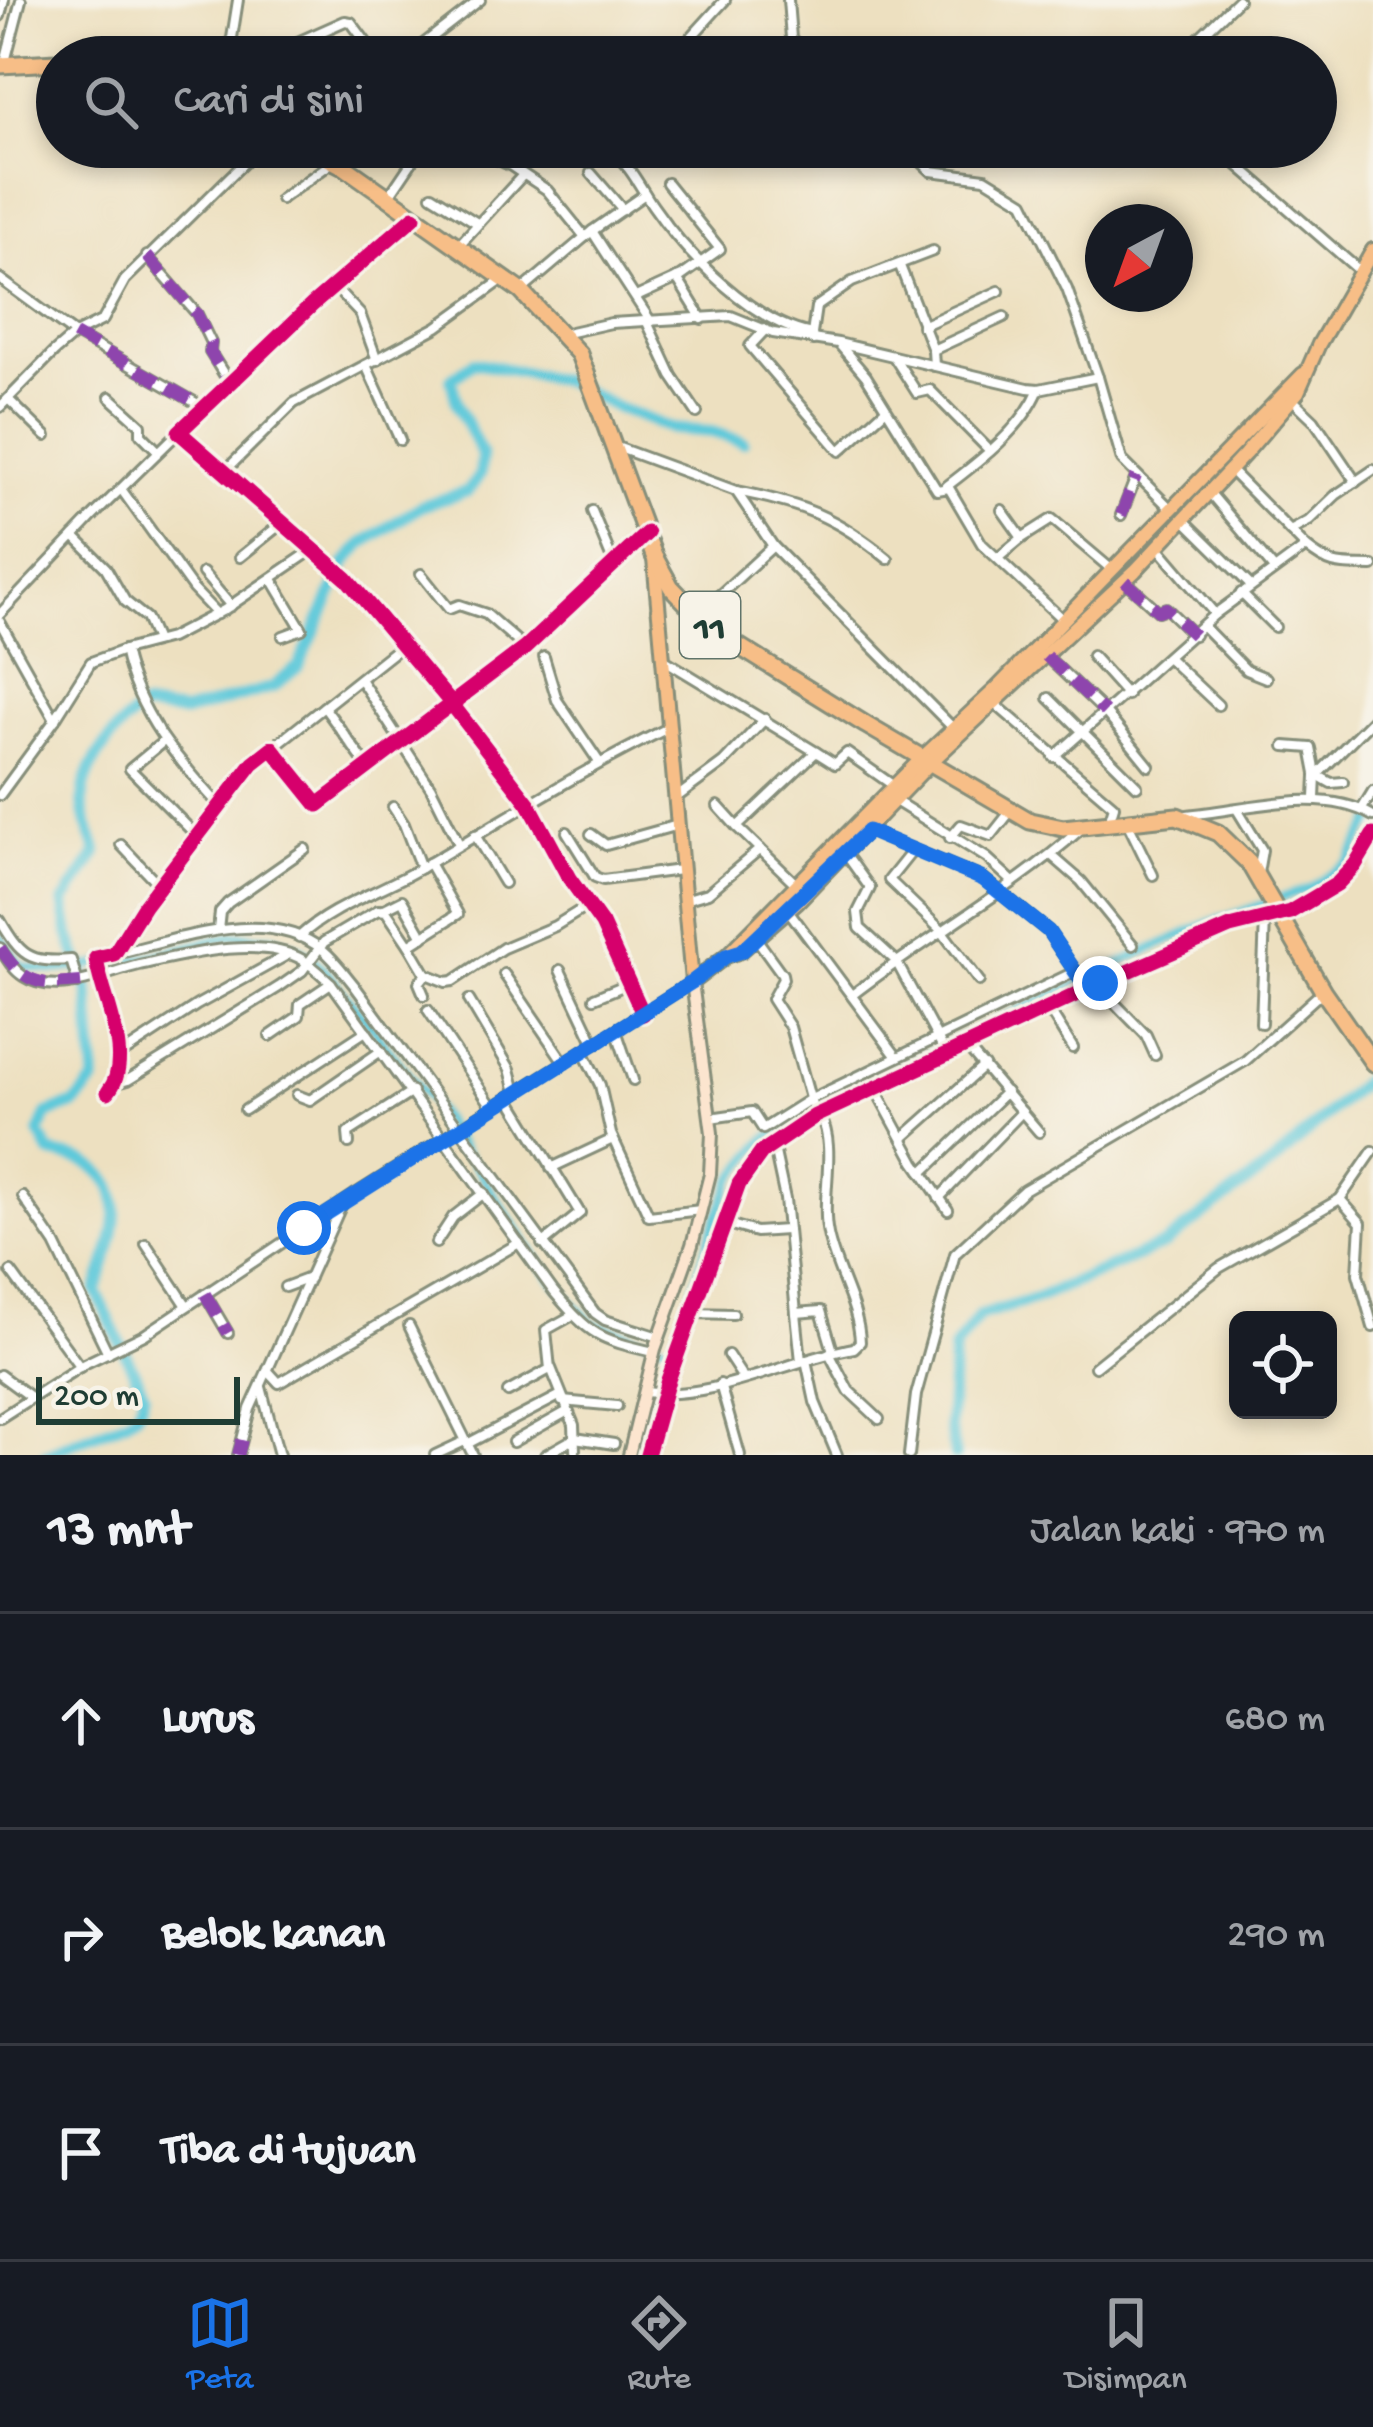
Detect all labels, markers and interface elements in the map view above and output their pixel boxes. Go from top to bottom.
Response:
search box [36,36,1337,168]
icon: search [78,69,144,135]
text: Cari di sini [174,76,364,129]
north arrow [1085,204,1193,312]
road number: 11 [680,592,740,658]
route end [1073,956,1127,1010]
route start [277,1201,331,1255]
map controls [1229,1311,1337,1419]
button: locate [1229,1311,1337,1419]
scale bar [36,1371,240,1424]
text: 200 m [54,1379,139,1417]
text: 13 mnt [48,1503,188,1563]
text: Jalan kaki · 970 m [1030,1510,1325,1556]
icon: ahead [48,1688,114,1754]
text: Lurus [162,1694,253,1747]
text: 680 m [1225,1698,1325,1744]
icon: right [48,1904,114,1970]
text: Belok kanan [162,1910,385,1963]
text: 290 m [1227,1914,1325,1960]
icon: arrive [48,2120,114,2186]
text: Tiba di tujuan [162,2126,415,2179]
tab: Peta [186,2290,253,2400]
tab: Rute [626,2290,692,2400]
tab: Disimpan [1065,2290,1187,2400]

